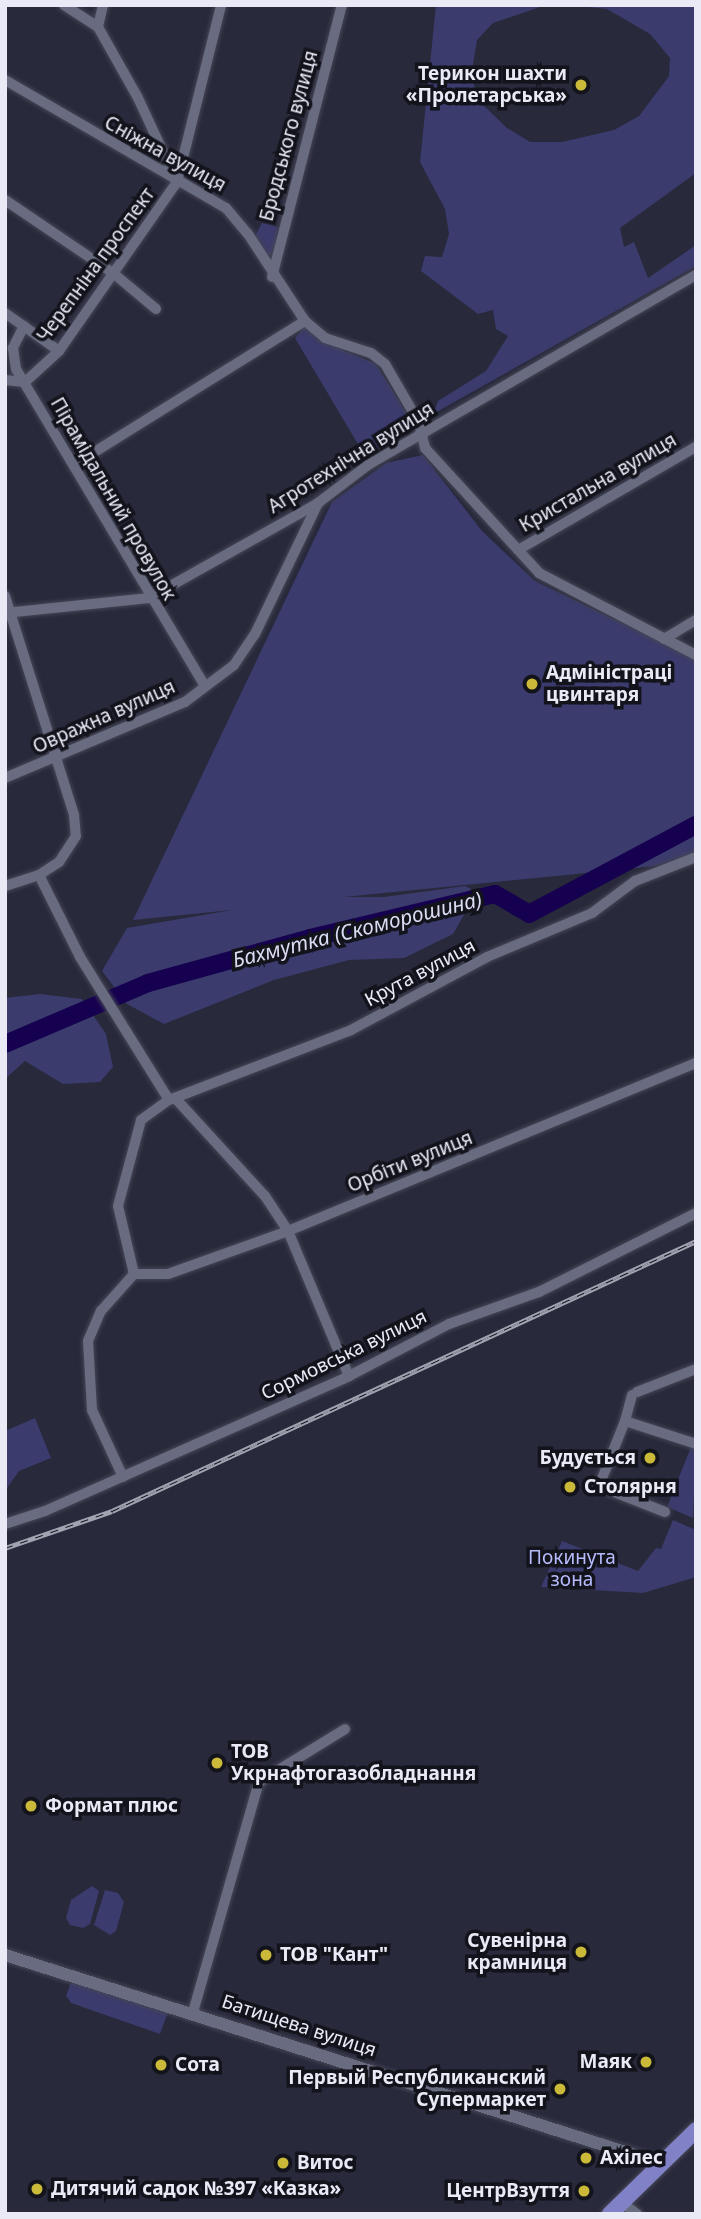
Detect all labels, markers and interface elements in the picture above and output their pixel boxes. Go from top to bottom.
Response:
street label: Бродського вулиця [255,48,323,224]
place label: Терикон шахти «Пролетарська» [406,63,567,107]
marker: Терикон шахти «Пролетарська» [573,77,589,93]
street label: Сніжна вулиця [100,111,230,197]
street label: Черепніна проспект [32,183,160,347]
street label: Пірамідальний провулок [46,394,180,604]
street label: Агротехнічна вулиця [264,398,438,518]
street label: Кристальна вулиця [515,429,681,537]
place label: Адміністраці цвинтаря [546,662,672,706]
street label: Овражна вулиця [29,675,179,759]
marker: Адміністраці цвинтаря [524,676,540,692]
water label: Бахмутка (Скоморошина) [230,886,484,972]
street label: Крута вулиця [361,934,479,1012]
street label: Орбіти вулиця [344,1127,476,1197]
street label: Сормовська вулиця [258,1305,430,1405]
place label: Будується [540,1447,636,1469]
marker: Будується [642,1450,658,1466]
place label: Столярня [584,1476,677,1498]
marker: Столярня [562,1479,578,1495]
park label: Покинута зона [528,1547,616,1591]
place label: ТОВ Укрнафтогазобладнання [231,1741,476,1785]
marker: ТОВ Укрнафтогазобладнання [209,1755,225,1771]
place label: Формат плюс [45,1795,178,1817]
marker: Формат плюс [23,1798,39,1814]
place label: Сувенірна крамниця [467,1930,567,1974]
place label: ТОВ "Кант" [280,1944,388,1966]
marker: Сувенірна крамниця [573,1944,589,1960]
marker: ТОВ "Кант" [258,1947,274,1963]
street label: Батищева вулиця [219,1990,379,2062]
place label: Маяк [580,2051,632,2073]
place label: Сота [175,2054,220,2076]
marker: Маяк [638,2054,654,2070]
marker: Сота [153,2057,169,2073]
place label: Первый Республиканский Супермаркет [288,2067,546,2111]
marker: Первый Республиканский Супермаркет [552,2081,568,2097]
place label: Ахілес [600,2147,663,2169]
marker: Ахілес [578,2150,594,2166]
place label: Витос [297,2152,354,2174]
marker: Витос [275,2155,291,2171]
place label: Дитячий садок №397 «Казка» [51,2178,341,2200]
place label: ЦентрВзуття [446,2180,570,2202]
marker: Дитячий садок №397 «Казка» [29,2181,45,2197]
marker: ЦентрВзуття [576,2183,592,2199]

